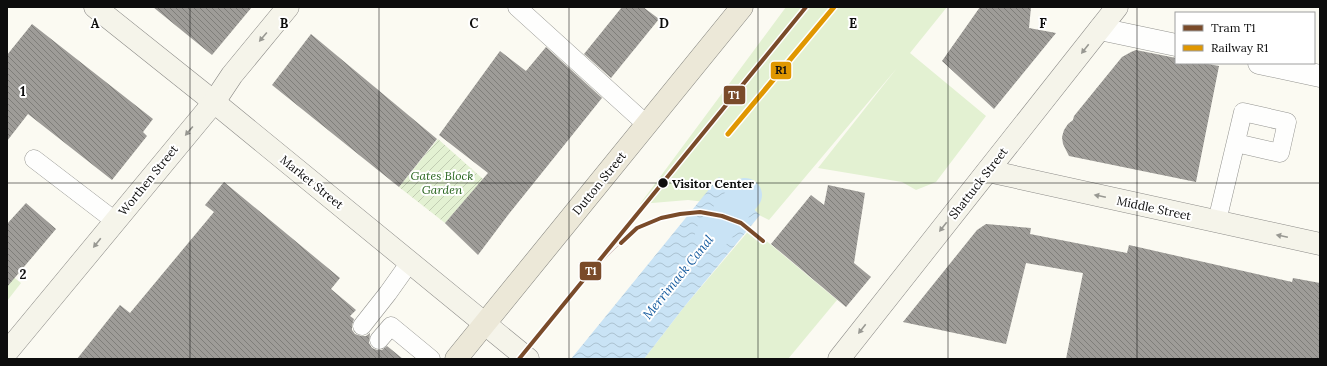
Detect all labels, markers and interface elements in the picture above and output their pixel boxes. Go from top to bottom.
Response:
legend [1175,12,1315,64]
text: A [91,15,100,32]
text: B [280,15,289,32]
text: C [470,15,479,32]
text: D [659,15,669,32]
text: E [849,15,857,32]
text: F [1039,15,1047,32]
text: Tram T1 [1211,20,1256,35]
one-way arrow [259,32,268,42]
text: Railway R1 [1211,40,1268,55]
one-way arrow [1080,43,1089,54]
line badge: R1 [770,61,792,80]
text: R1 [775,63,788,77]
text: 1 [20,83,26,100]
line badge: T1 [723,85,746,105]
text: T1 [728,88,740,102]
one-way arrow [184,126,193,137]
street label: Worthen Street [115,141,181,218]
street label: Shattuck Street [945,144,1011,222]
street label: Dutton Street [569,148,629,218]
street label: Market Street [277,152,347,212]
park label: Gates Block Garden [411,168,474,197]
marker: Visitor Center [656,176,670,190]
place label: Visitor Center [672,176,754,191]
one-way arrow [1094,192,1106,198]
street label: Middle Street [1115,193,1193,223]
one-way arrow [939,222,947,233]
water label: Merrimack Canal [639,231,717,323]
one-way arrow [1276,232,1288,238]
one-way arrow [93,237,102,248]
line badge: T1 [579,261,602,281]
text: T1 [585,264,597,278]
text: 2 [20,266,27,283]
one-way arrow [858,324,867,335]

